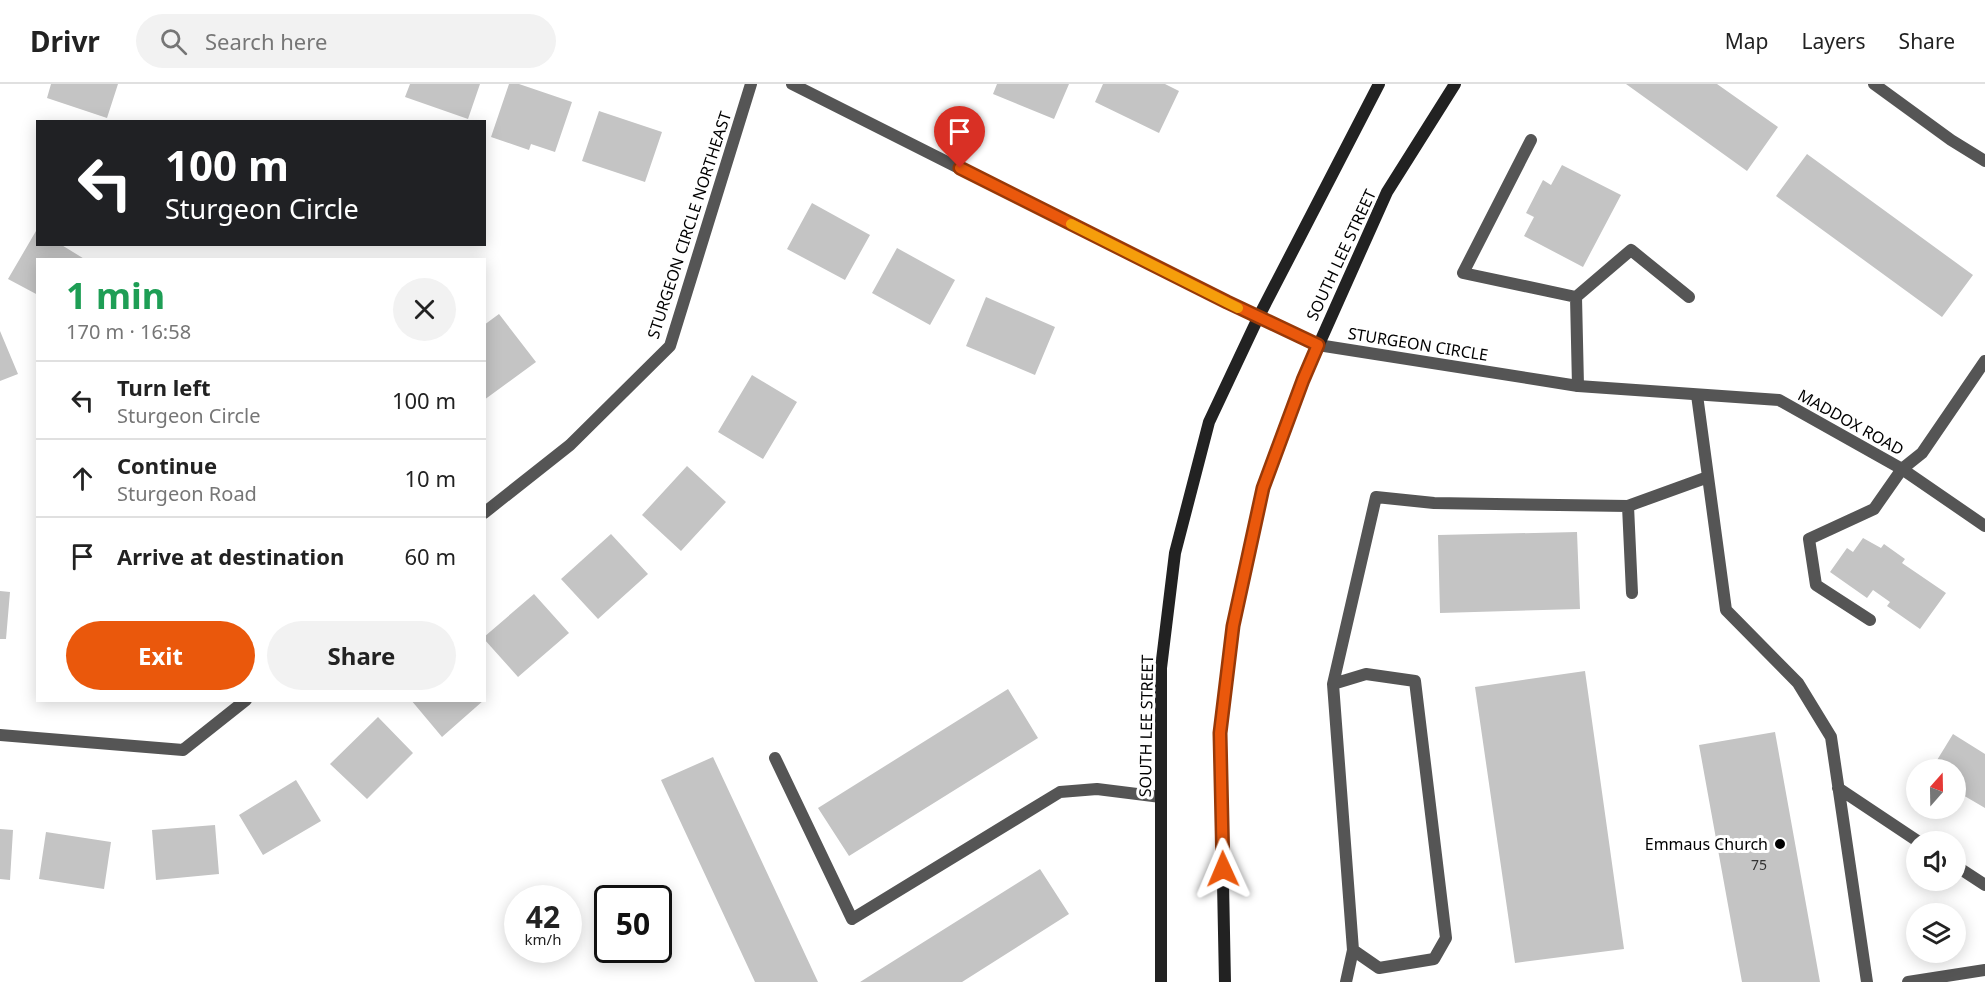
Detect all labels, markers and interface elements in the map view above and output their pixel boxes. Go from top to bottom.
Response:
search box [136,14,556,68]
text: Drivr [30,22,100,60]
icon: search [157,25,190,58]
text: Search here [205,26,327,56]
text: Map [1725,27,1769,55]
text: Layers [1802,27,1866,55]
text: Share [1899,27,1955,55]
pin [934,106,985,168]
street label: STURGEON CIRCLE NORTHEAST [642,108,736,342]
icon: arrive [943,115,976,148]
text: 100 m [165,136,289,193]
icon: left [66,144,144,222]
street label: SOUTH LEE STREET [1301,186,1381,324]
text: Sturgeon Circle [165,190,359,227]
text: 1 min [66,271,165,320]
button: close [393,278,456,341]
text: 170 m · 16:58 [66,318,191,345]
street label: STURGEON CIRCLE [1346,322,1490,366]
text: Turn left [117,372,211,402]
icon: left [66,384,99,417]
street label: MADDOX ROAD [1794,384,1908,460]
text: 100 m [392,385,456,415]
text: Sturgeon Circle [117,402,261,429]
text: Continue [117,450,217,480]
icon: ahead [66,462,99,495]
text: 10 m [405,463,456,493]
text: Sturgeon Road [117,480,257,507]
icon: arrive [66,540,99,573]
text: Arrive at destination [117,541,344,571]
text: 60 m [405,541,456,571]
button: Exit [66,621,255,690]
button: Share [267,621,456,690]
street label: SOUTH LEE STREET [1134,654,1158,797]
north arrow [1906,759,1966,819]
map controls [1906,759,1966,963]
button: sound [1906,831,1966,891]
place label: Emmaus Church [1645,833,1768,855]
position arrow [1191,837,1255,901]
marker: Emmaus Church [1773,837,1787,851]
house number: 75 [1751,855,1767,874]
speed limit sign: 50 [594,885,672,963]
text: 42 [526,896,560,937]
button: layers [1906,903,1966,963]
text: km/h [525,929,561,949]

